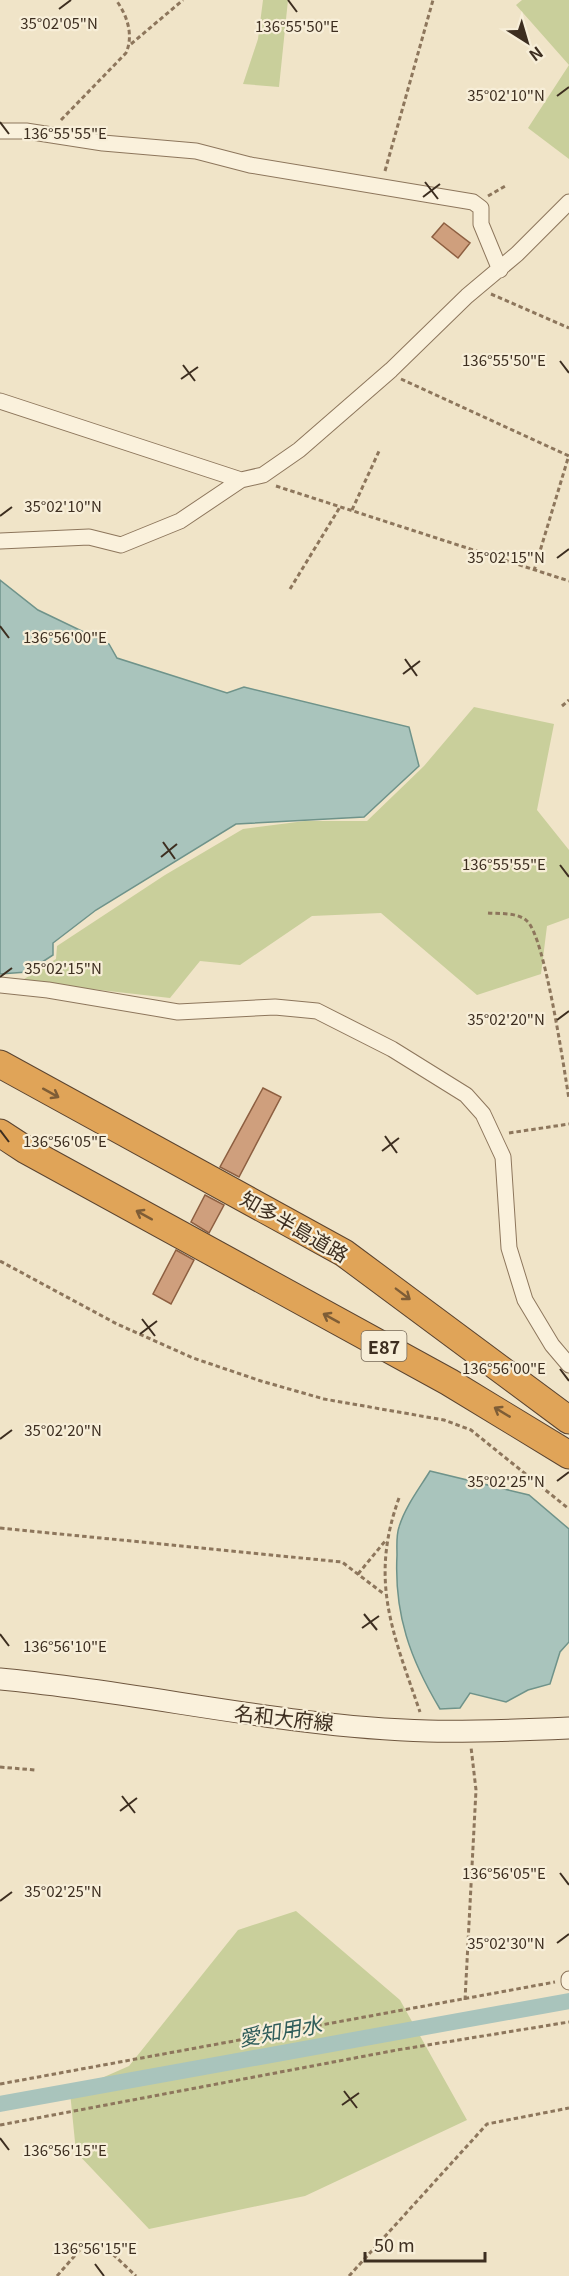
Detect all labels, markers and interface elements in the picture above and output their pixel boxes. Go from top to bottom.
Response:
text: 35°02'05"N [20,12,98,33]
north arrow [497,12,557,72]
text: 136°55'50"E [255,15,339,36]
text: N [525,42,549,68]
text: 35°02'10"N [467,84,545,105]
text: 136°55'55"E [23,122,107,143]
text: 136°55'50"E [462,349,546,370]
text: 35°02'10"N [24,495,102,516]
text: 35°02'15"N [467,546,545,567]
text: 136°56'00"E [23,626,107,647]
text: 136°55'55"E [462,853,546,874]
text: 35°02'15"N [24,957,102,978]
text: 35°02'20"N [467,1008,545,1029]
one-way arrow [42,1087,59,1099]
text: 136°56'05"E [23,1130,107,1151]
street label: 知多半島道路 [236,1183,354,1269]
one-way arrow [136,1209,153,1221]
one-way arrow [394,1288,410,1300]
one-way arrow [323,1312,341,1323]
road number: E87 [362,1331,406,1361]
text: 136°56'00"E [462,1357,546,1378]
one-way arrow [494,1406,511,1418]
text: 35°02'20"N [24,1419,102,1440]
text: 35°02'25"N [467,1470,545,1491]
text: 136°56'10"E [23,1635,107,1656]
street label: 名和大府線 [233,1697,335,1737]
text: 136°56'05"E [462,1862,546,1883]
text: 35°02'25"N [24,1880,102,1901]
text: 35°02'30"N [467,1932,545,1953]
water label: 愛知用水 [236,2008,326,2052]
text: 136°56'15"E [23,2139,107,2160]
scale bar [365,2225,485,2263]
text: 50 m [374,2231,415,2257]
text: 136°56'15"E [53,2237,137,2258]

